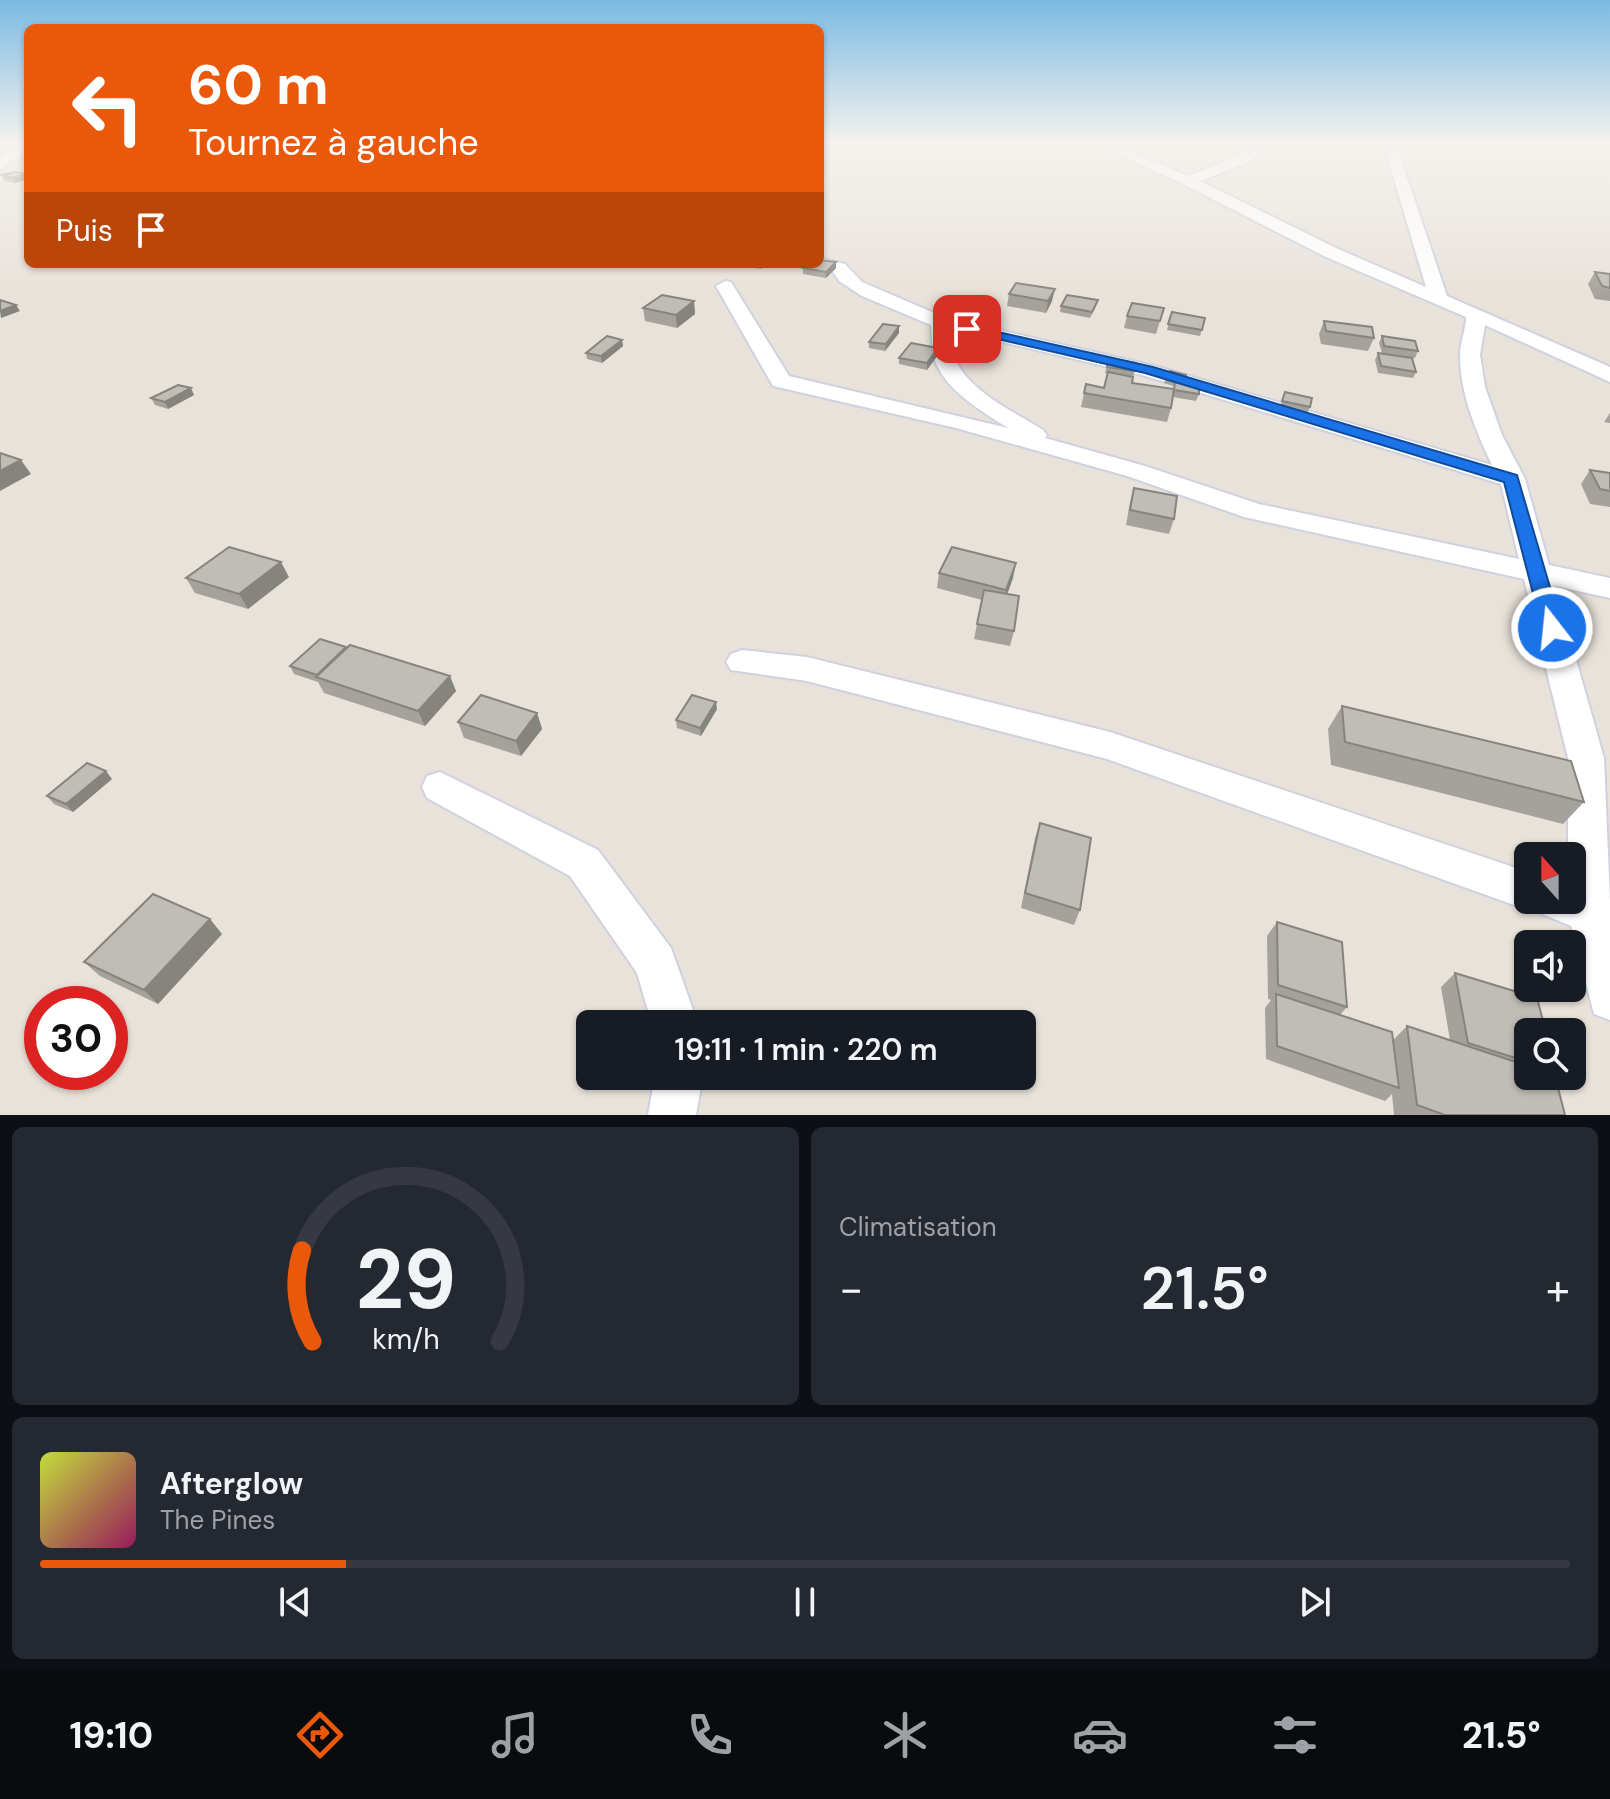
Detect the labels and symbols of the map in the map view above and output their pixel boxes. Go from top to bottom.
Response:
pin [933,295,1001,363]
position arrow [1510,586,1594,670]
north arrow [1514,842,1586,914]
speed limit sign: 30 [24,986,128,1090]

